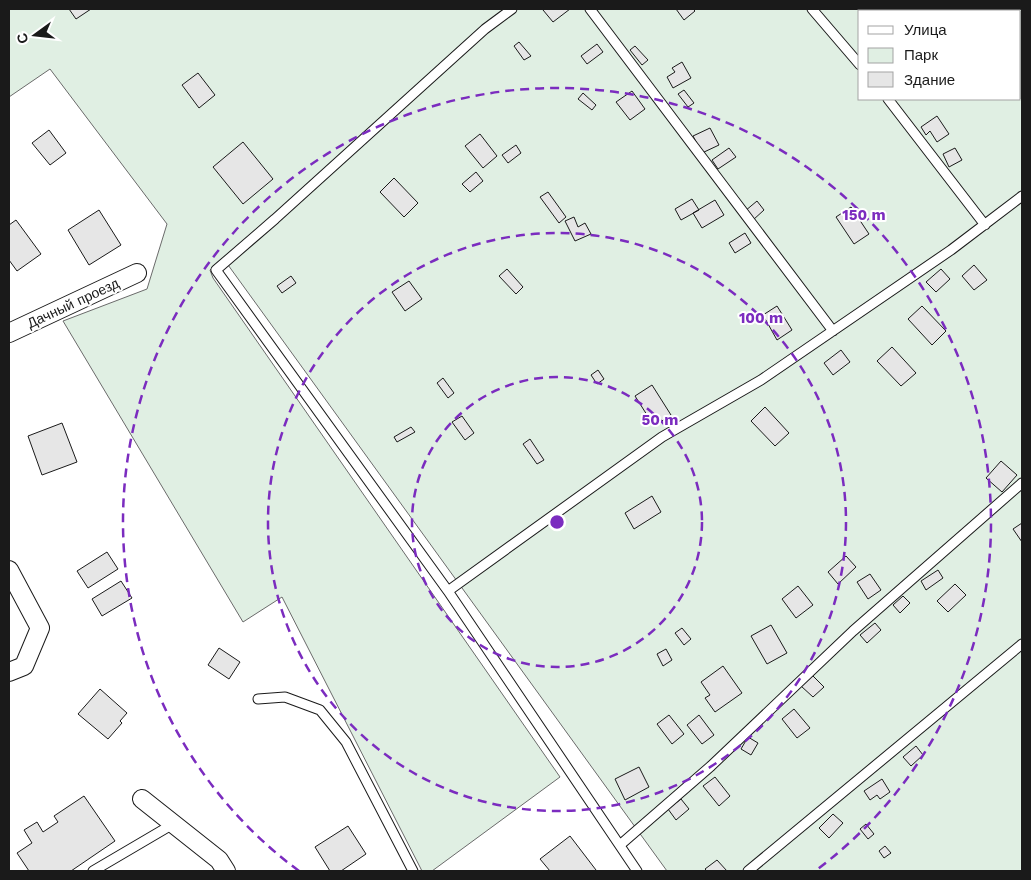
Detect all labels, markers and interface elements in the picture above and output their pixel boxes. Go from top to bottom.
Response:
north arrow [10,10,60,60]
legend [858,10,1021,100]
text: Улица [904,21,947,39]
text: С [13,31,31,45]
text: Парк [904,46,938,64]
text: Здание [904,71,955,89]
text: 150 m [842,206,886,224]
street label: Дачный проезд [25,275,121,331]
text: 100 m [739,309,783,327]
text: 50 m [642,411,678,429]
centre of rings [548,513,566,531]

